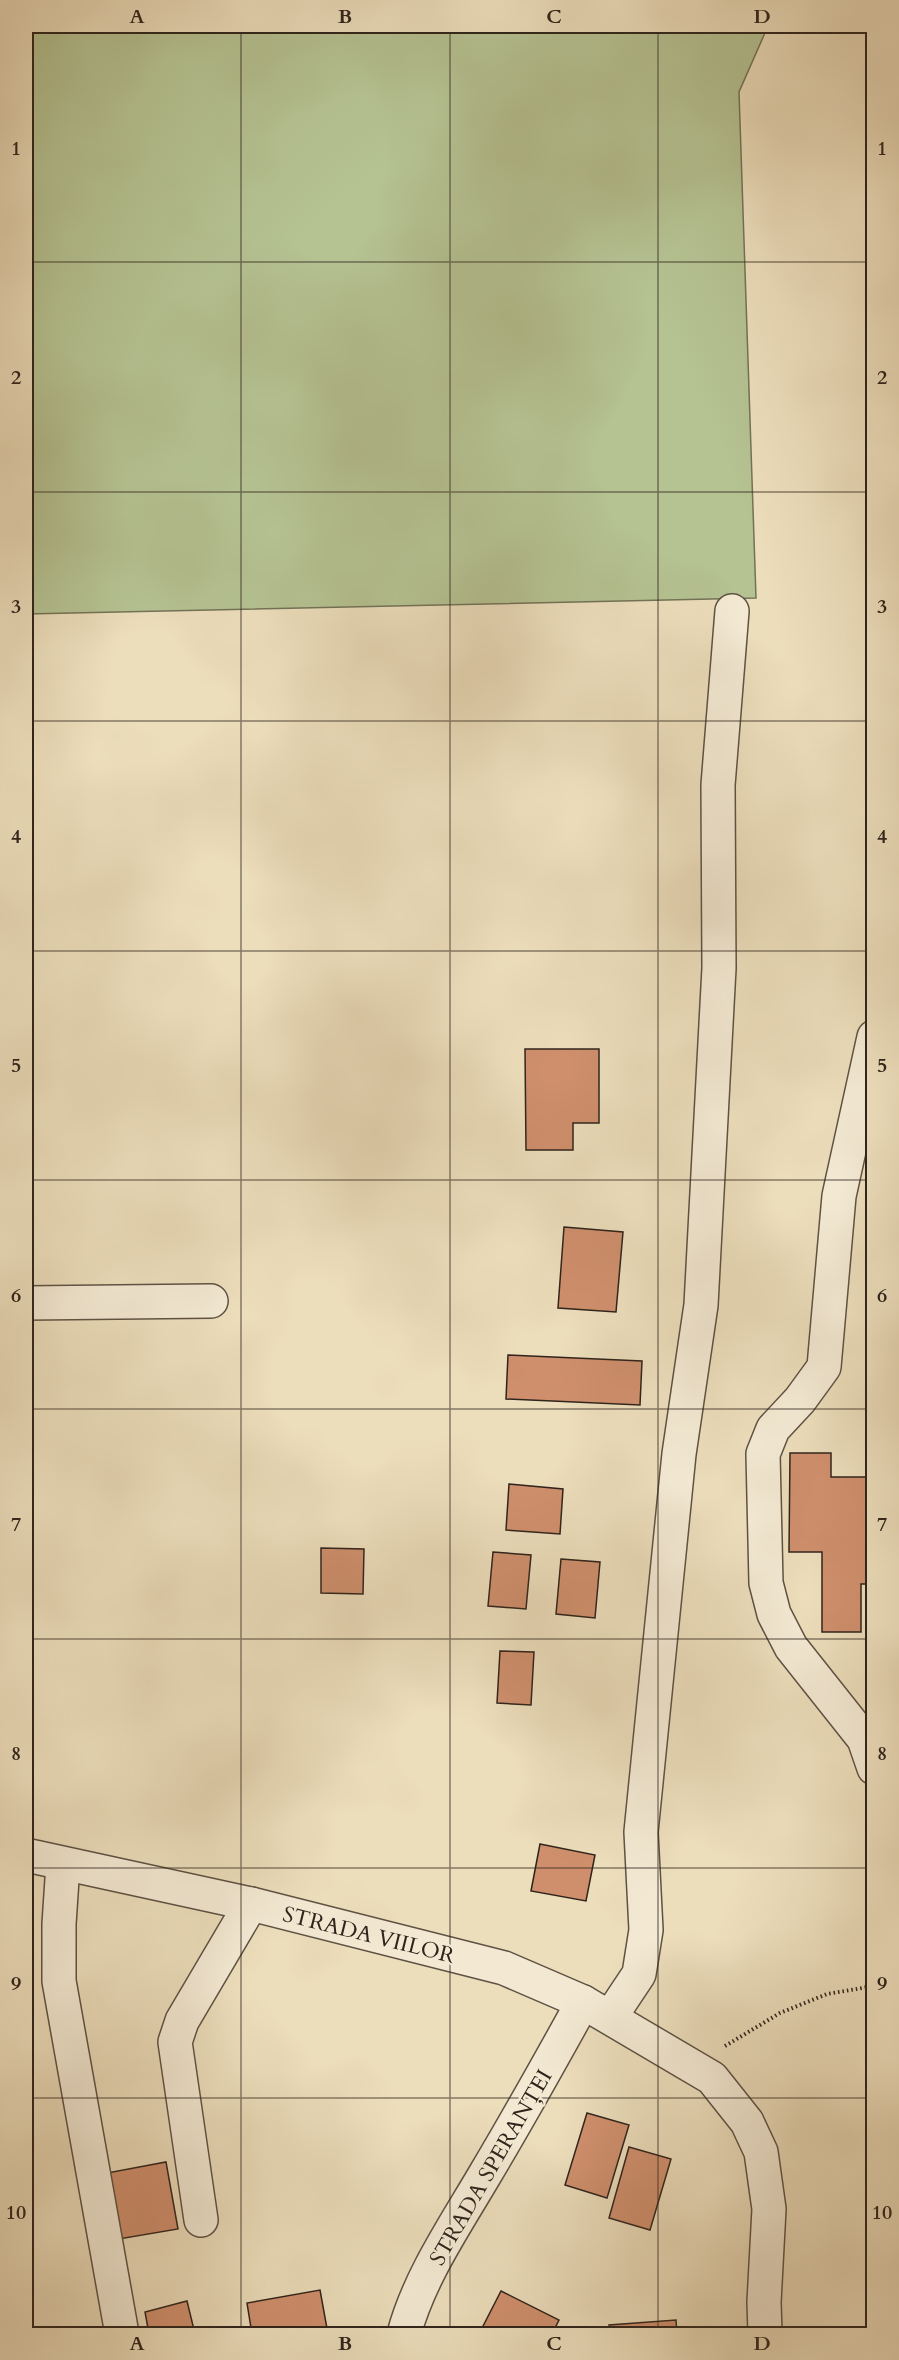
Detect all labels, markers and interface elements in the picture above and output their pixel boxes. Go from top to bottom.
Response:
text: A [129,3,145,30]
text: B [338,3,352,30]
text: C [546,3,562,30]
text: D [753,3,771,30]
text: 1 [11,135,21,162]
text: 1 [877,135,887,162]
text: 2 [11,364,21,391]
text: 2 [877,364,887,391]
text: 3 [11,593,21,620]
text: 3 [877,593,887,620]
text: 4 [11,823,21,850]
text: 4 [877,823,887,850]
text: 5 [11,1052,21,1079]
text: 5 [877,1052,887,1079]
text: 6 [11,1282,21,1309]
text: 6 [877,1282,887,1309]
text: 7 [11,1511,21,1538]
text: 7 [877,1511,887,1538]
text: 8 [11,1740,21,1767]
text: 8 [877,1740,887,1767]
street label: STRADA VIILOR [280,1899,459,1971]
text: 9 [11,1970,21,1997]
text: 9 [877,1970,887,1997]
street label: STRADA SPERANȚEI [422,2064,559,2271]
text: 10 [6,2199,26,2226]
text: 10 [872,2199,892,2226]
text: A [129,2330,145,2357]
text: B [338,2330,352,2357]
text: C [546,2330,562,2357]
text: D [753,2330,771,2357]

